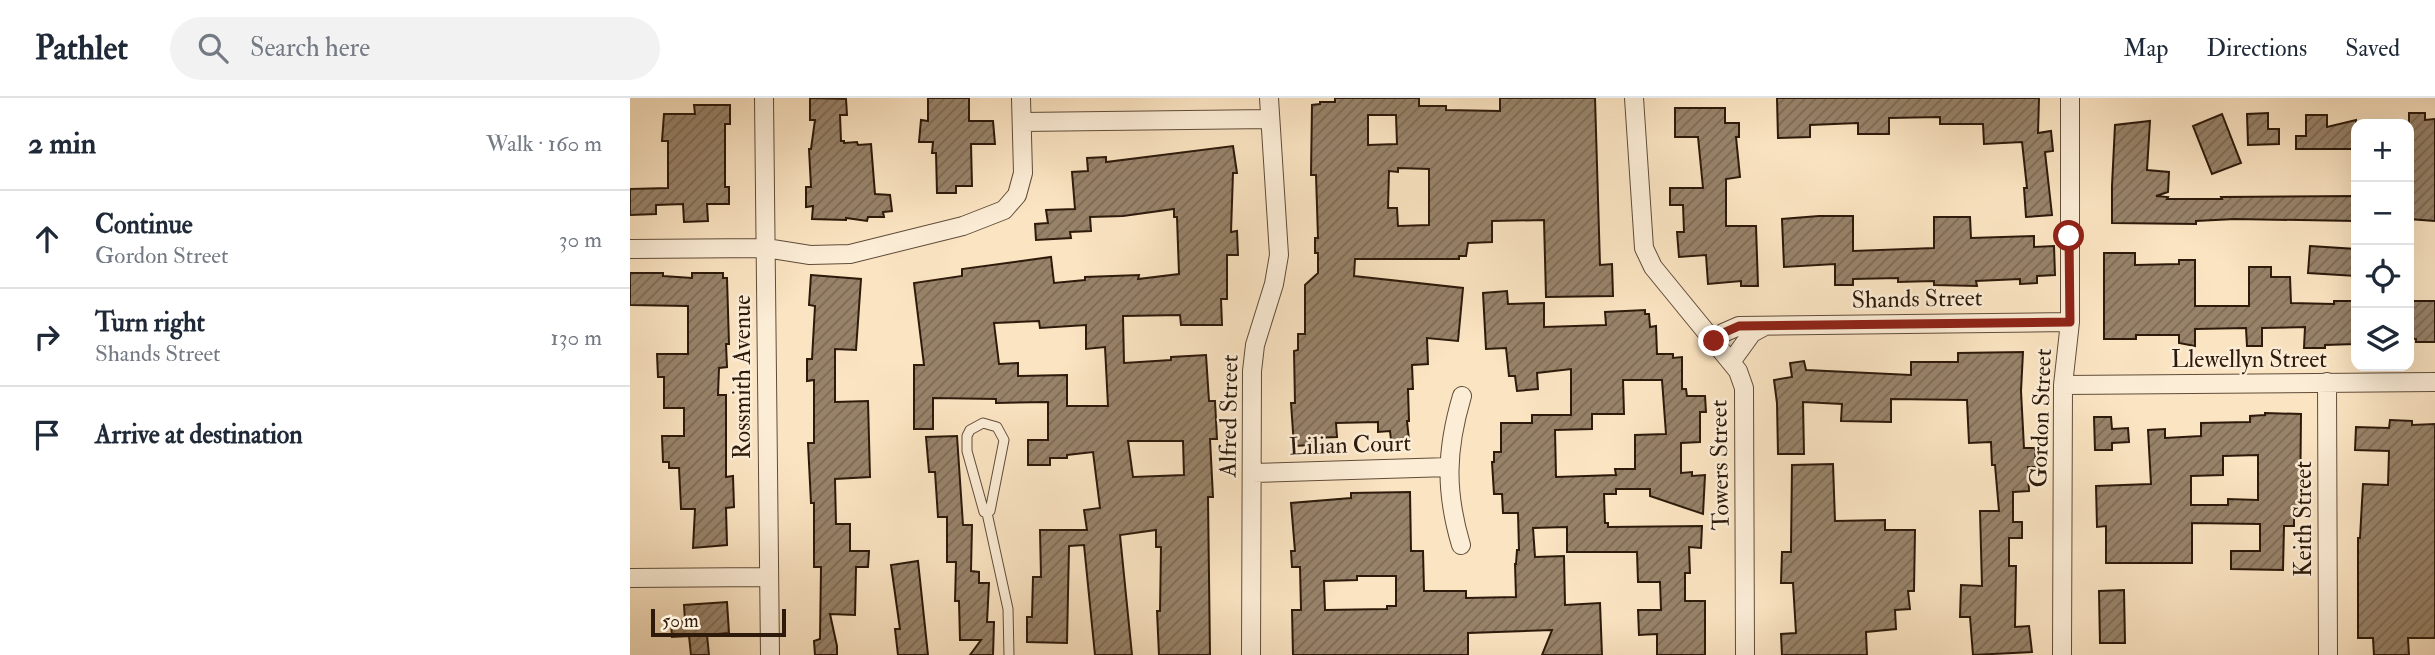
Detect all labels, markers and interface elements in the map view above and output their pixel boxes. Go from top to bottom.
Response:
search box [170,17,660,80]
text: Pathlet [35,28,128,69]
icon: search [194,29,232,67]
text: Search here [250,32,370,64]
text: Map [2123,33,2168,64]
text: Directions [2206,33,2307,64]
text: Saved [2345,33,2400,64]
map controls [2351,119,2414,371]
button: + [2351,119,2414,182]
text: 2 min [28,125,96,162]
text: Walk · 160 m [486,129,602,158]
button: − [2351,182,2414,245]
text: Continue [95,209,193,241]
icon: ahead [28,220,66,258]
route start [2053,220,2084,251]
text: 30 m [559,225,602,254]
text: Gordon Street [95,241,228,270]
button: locate [2351,245,2414,308]
street label: Shands Street [1851,282,1983,316]
street label: Rossmith Avenue [727,295,758,459]
text: Turn right [95,307,205,339]
button: layers [2351,308,2414,371]
icon: right [28,318,66,356]
text: 130 m [550,323,602,352]
route end [1698,325,1729,356]
text: Shands Street [95,339,221,368]
street label: Llewellyn Street [2171,344,2327,375]
street label: Gordon Street [2023,348,2059,488]
street label: Alfred Street [1212,354,1246,479]
street label: Towers Street [1703,399,1737,531]
icon: arrive [28,416,66,454]
text: Arrive at destination [95,419,303,451]
street label: Lilian Court [1289,427,1412,463]
street label: Keith Street [2288,461,2319,577]
scale bar [651,606,786,638]
text: 50 m [662,609,699,633]

